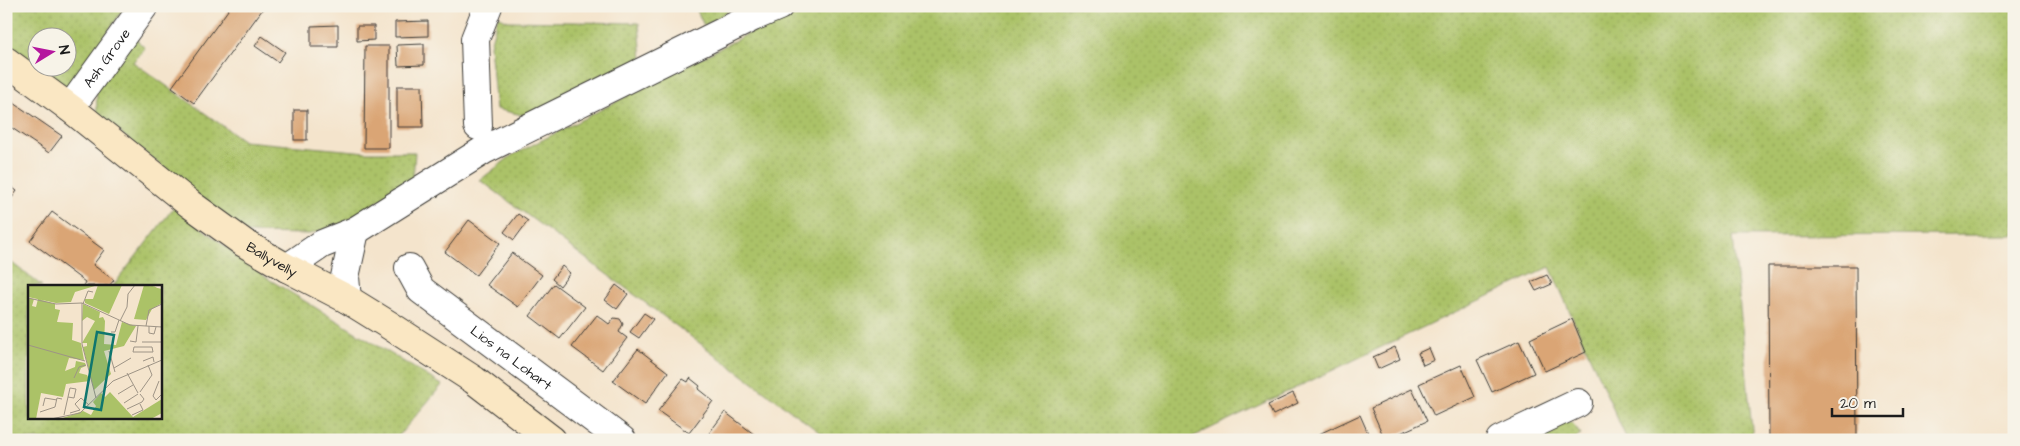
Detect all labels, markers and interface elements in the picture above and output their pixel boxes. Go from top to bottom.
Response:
street label: Ash Grove [79,24,136,92]
north arrow [28,28,78,78]
text: N [53,44,74,56]
street label: Ballyvelly [242,237,301,283]
inset map [28,285,161,418]
street label: Lios na Lohart [466,321,556,396]
scale bar [1832,386,1904,418]
text: 20 m [1840,393,1876,414]

